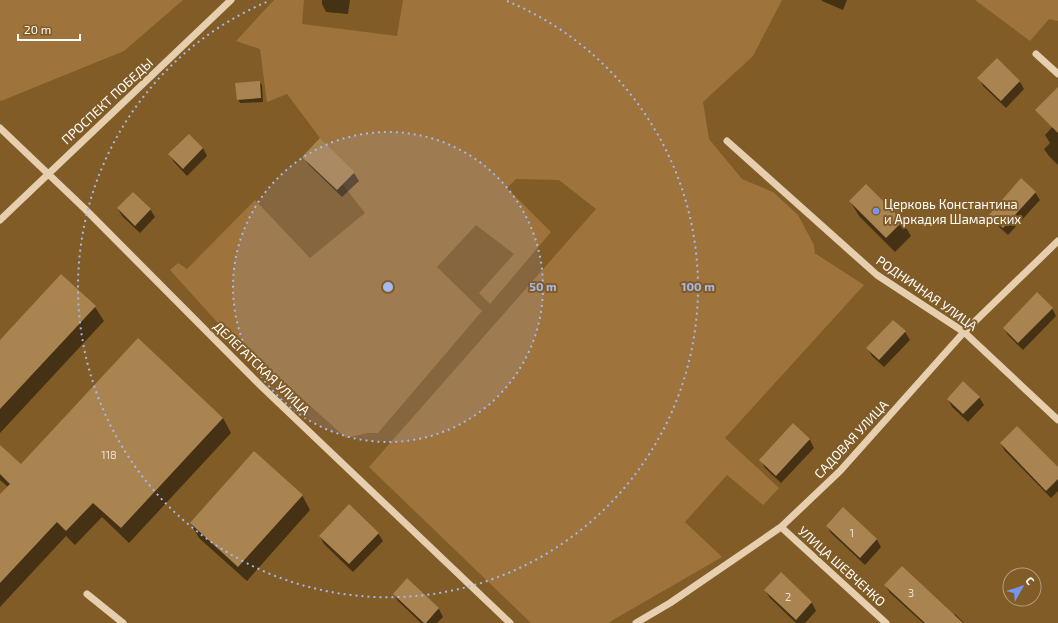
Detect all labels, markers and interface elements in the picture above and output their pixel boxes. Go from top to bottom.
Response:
scale bar [18,16,80,42]
text: 20 m [24,22,51,36]
street label: ПРОСПЕКТ ПОБЕДЫ [58,55,156,147]
place label: Церковь Константина и Аркадия Шамарских [884,196,1021,227]
marker: Церковь Константина и Аркадия Шамарских [871,206,881,216]
street label: РОДНИЧНАЯ УЛИЦА [873,252,981,334]
text: 50 m [529,279,557,293]
text: 100 m [681,279,715,293]
centre of rings [381,280,395,294]
street label: ДЕЛЕГАТСКАЯ УЛИЦА [210,318,314,418]
street label: САДОВАЯ УЛИЦА [811,396,891,482]
house number: 118 [101,448,117,461]
street label: УЛИЦА ШЕВЧЕНКО [795,523,889,609]
house number: 1 [850,526,854,539]
north arrow [1002,567,1042,607]
text: С [1023,574,1038,587]
house number: 3 [908,586,914,599]
house number: 2 [785,590,791,603]

